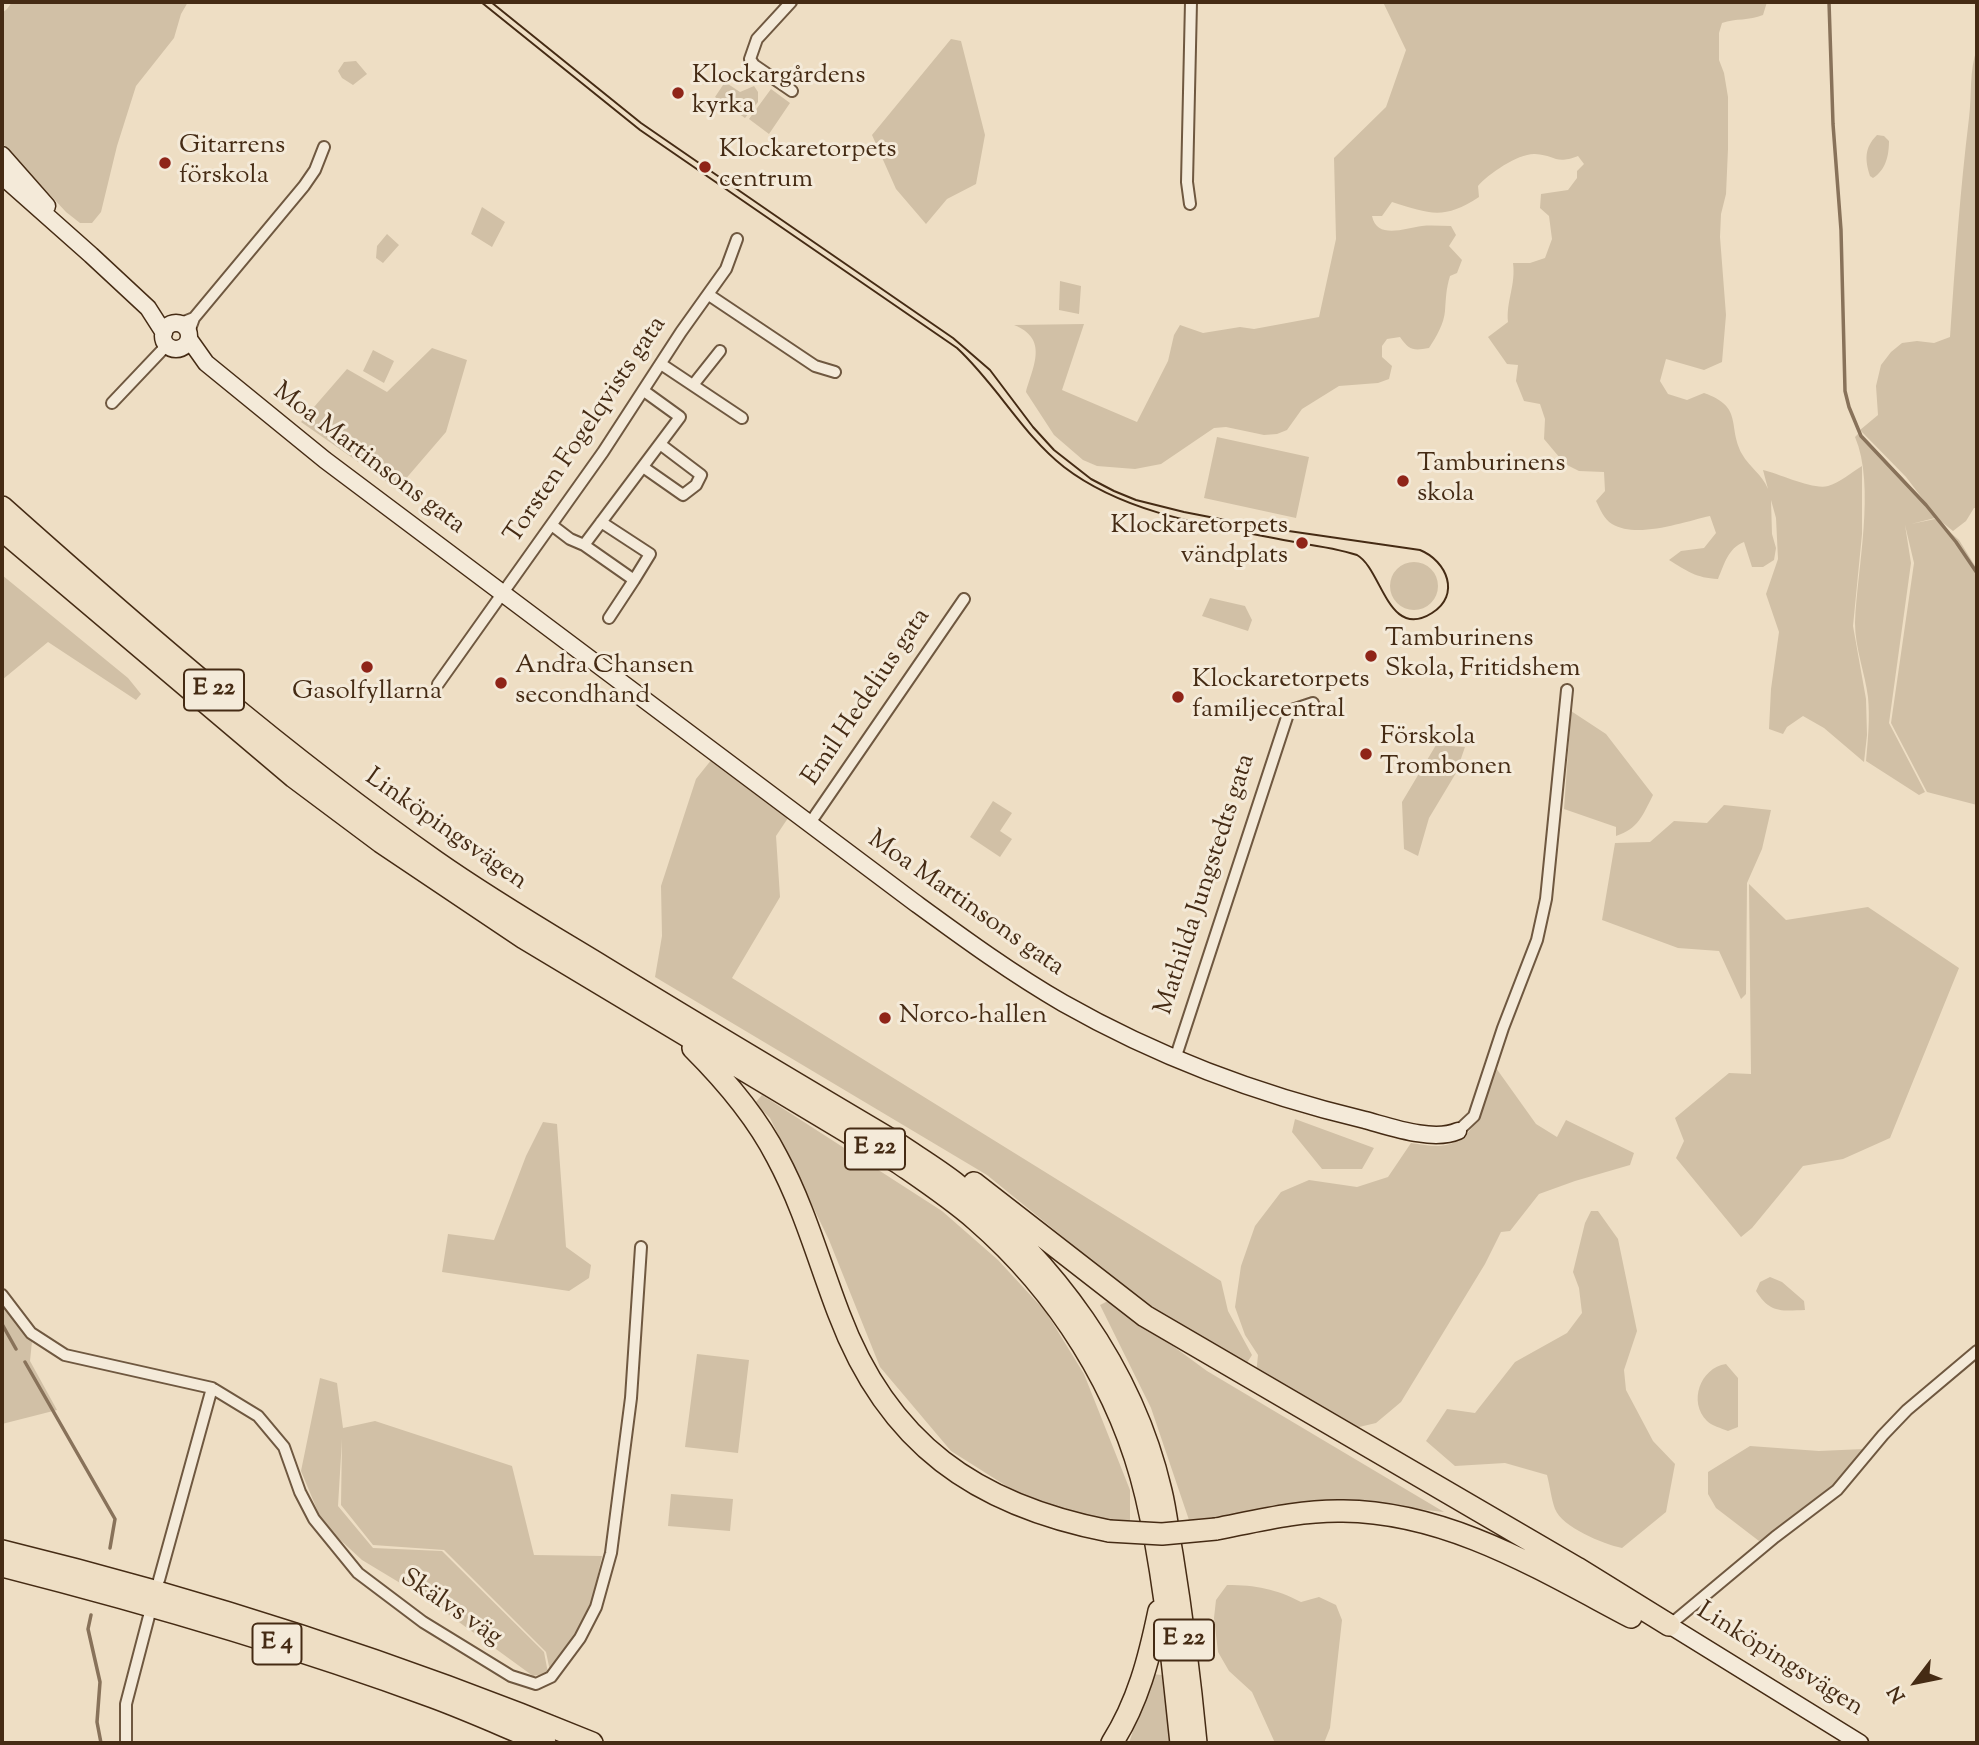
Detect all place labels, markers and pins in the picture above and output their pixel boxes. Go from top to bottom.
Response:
place label: Klockargårdens kyrka [692,62,865,124]
marker: Klockargårdens kyrka [670,85,686,101]
place label: Gitarrens förskola [179,132,285,194]
place label: Klockaretorpets centrum [719,136,897,198]
marker: Gitarrens förskola [157,155,173,171]
marker: Klockaretorpets centrum [697,159,713,175]
place label: Tamburinens skola [1417,450,1565,512]
marker: Tamburinens skola [1395,473,1411,489]
place label: Klockaretorpets vändplats [1110,512,1288,574]
marker: Klockaretorpets vändplats [1294,535,1310,551]
place label: Tamburinens Skola, Fritidshem [1385,625,1580,686]
marker: Tamburinens Skola, Fritidshem [1363,648,1379,664]
place label: Andra Chansen secondhand [515,652,694,714]
marker: Gasolfyllarna [359,659,375,675]
place label: Klockaretorpets familjecentral [1192,666,1370,728]
marker: Andra Chansen secondhand [493,675,509,691]
place label: Gasolfyllarna [292,678,442,710]
marker: Klockaretorpets familjecentral [1170,689,1186,705]
place label: Förskola Trombonen [1380,723,1512,784]
marker: Förskola Trombonen [1358,746,1374,762]
place label: Norco-hallen [899,1002,1047,1034]
marker: Norco-hallen [877,1010,893,1026]

